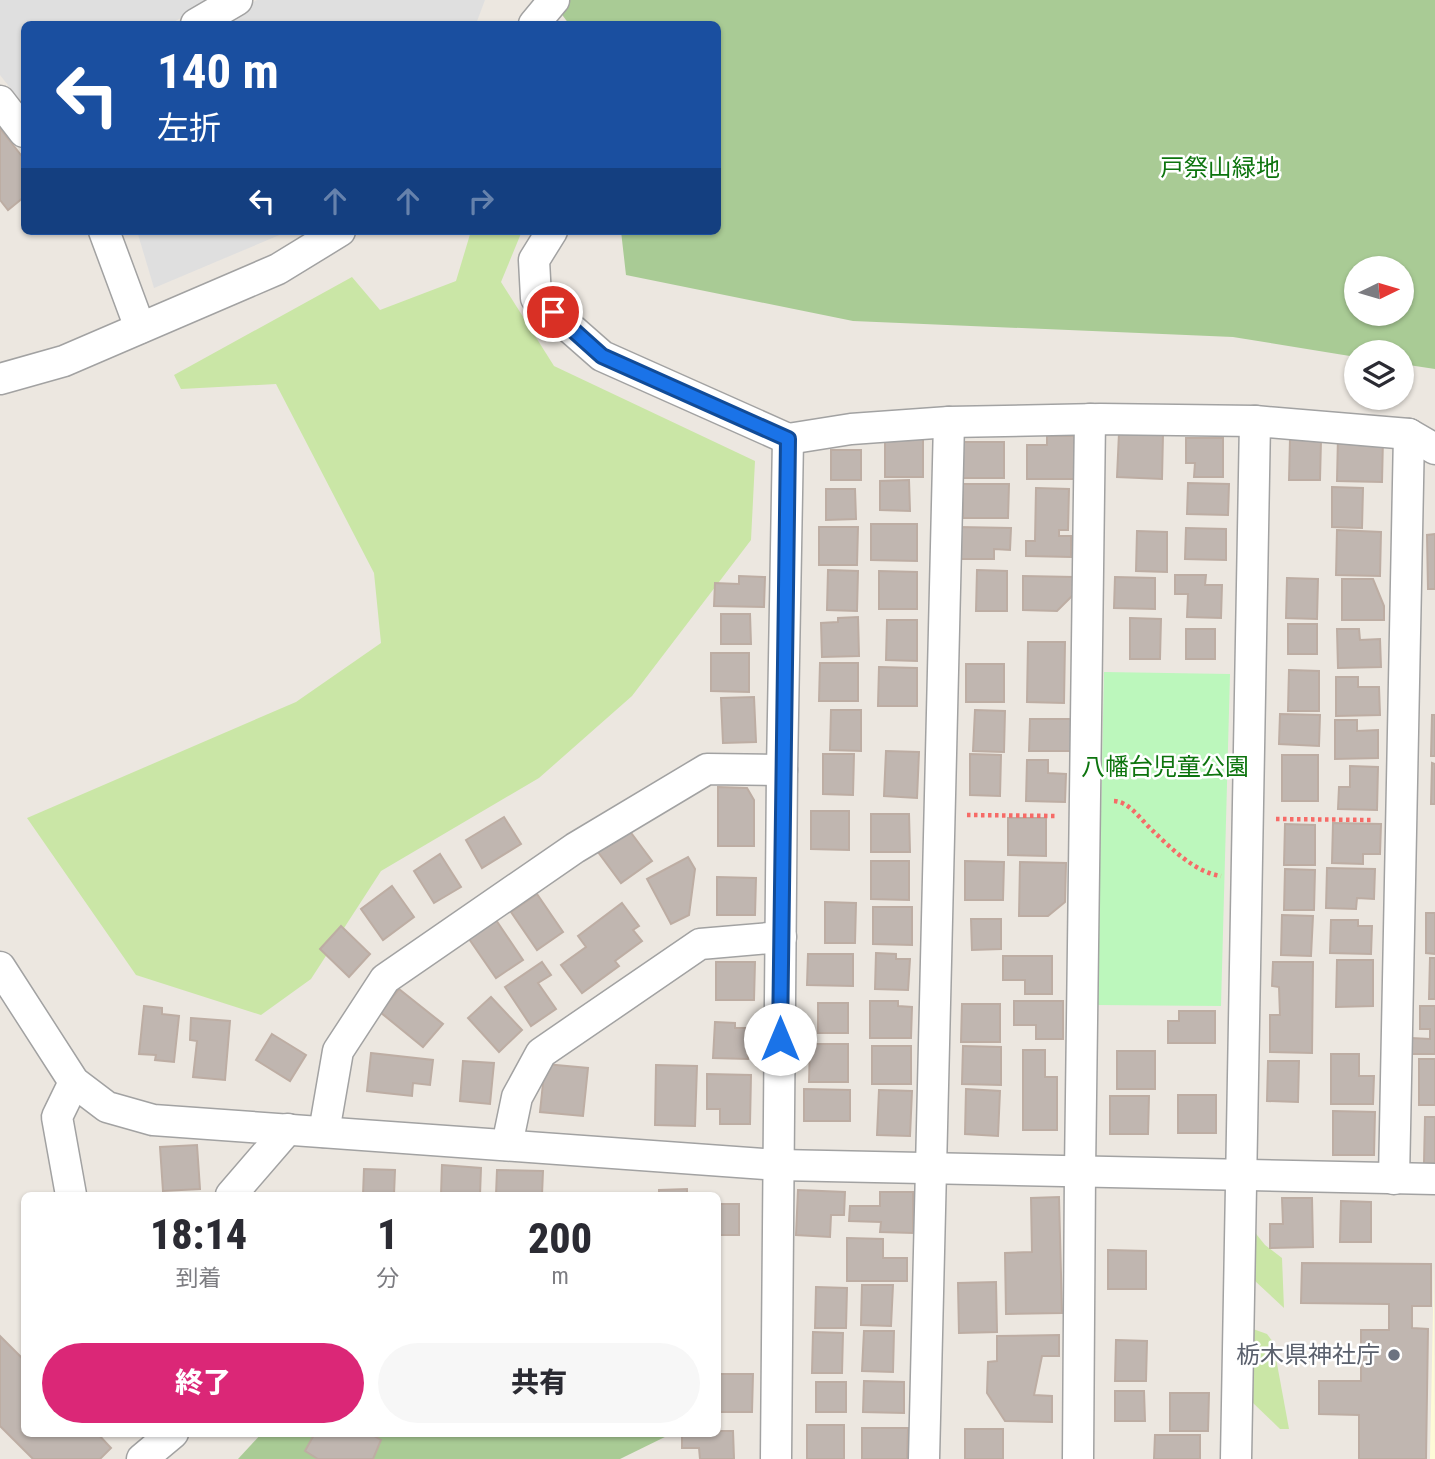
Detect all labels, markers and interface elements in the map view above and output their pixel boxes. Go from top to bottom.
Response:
text: 140 m [157,43,279,100]
icon: left [42,49,133,140]
text: 左折 [157,109,221,147]
park label: 戸祭山緑地 [1160,154,1280,182]
icon: left [243,182,281,220]
icon: ahead [316,182,354,220]
icon: ahead [389,182,427,220]
icon: right [462,182,500,220]
north arrow [1344,256,1414,326]
map controls [1344,256,1414,410]
pin [523,282,583,342]
icon: arrive [534,293,572,331]
button: layers [1344,340,1414,410]
park label: 八幡台児童公園 [1081,753,1249,781]
position arrow [743,1002,817,1076]
text: 18:14 [150,1210,247,1259]
text: 1 [377,1210,398,1259]
text: 200 [528,1214,592,1263]
text: m [551,1263,569,1290]
text: 到着 [176,1265,222,1292]
text: 分 [376,1265,399,1292]
place label: 栃木県神社庁 [1236,1341,1380,1369]
button: 終了 [42,1343,364,1423]
button: 共有 [378,1343,700,1423]
marker: 栃木県神社庁 [1386,1347,1402,1363]

